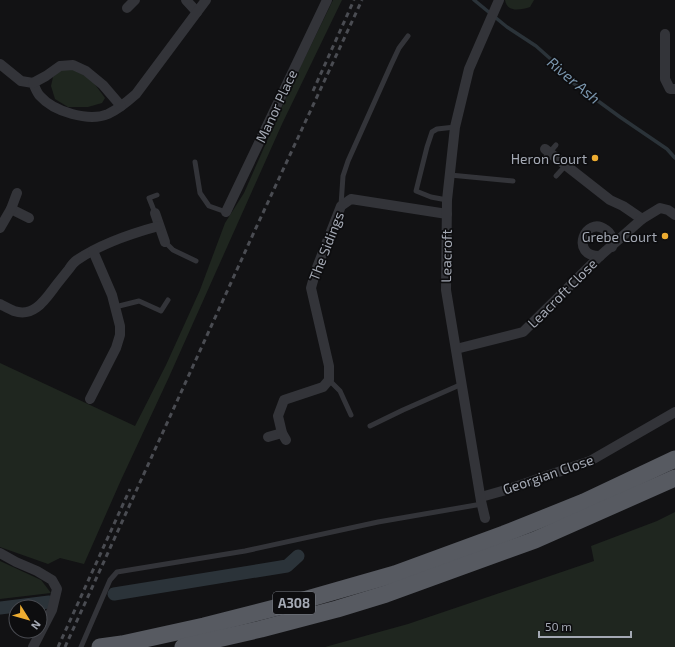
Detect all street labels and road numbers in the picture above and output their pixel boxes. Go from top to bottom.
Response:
street label: Manor Place [252,67,300,145]
street label: The Sidings [305,209,347,283]
street label: Leacroft [437,229,455,283]
street label: Leacroft Close [524,255,600,331]
street label: Georgian Close [500,451,596,497]
road number: A308 [273,592,315,614]

